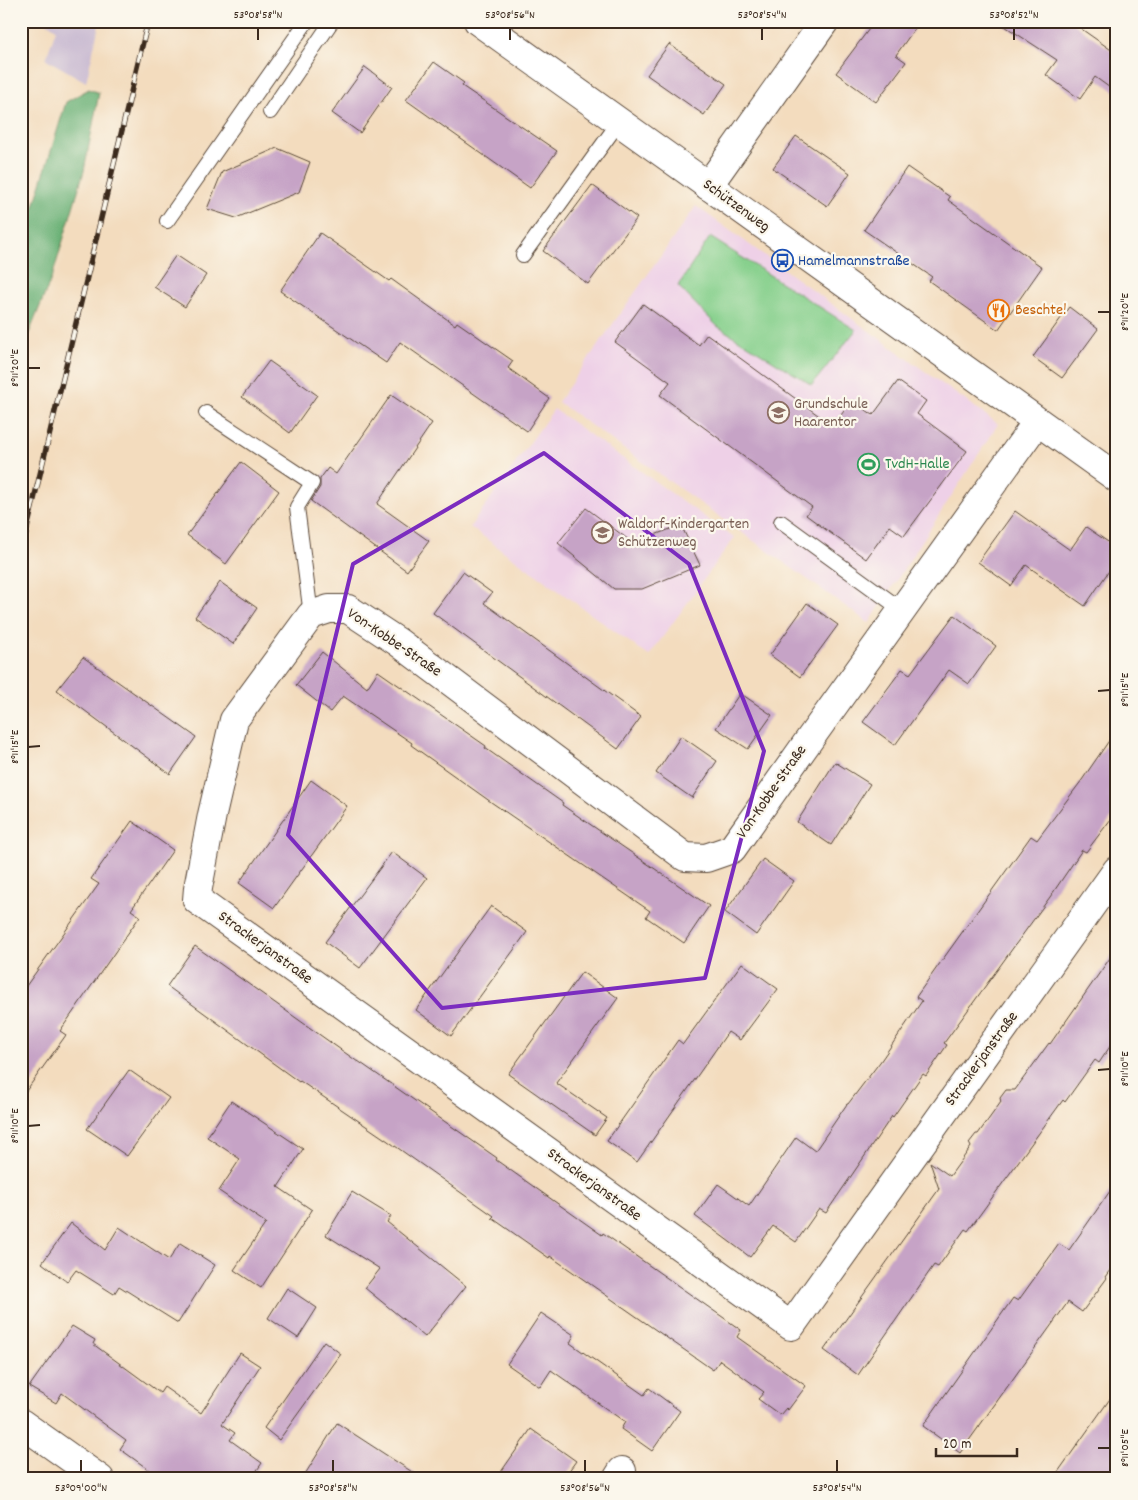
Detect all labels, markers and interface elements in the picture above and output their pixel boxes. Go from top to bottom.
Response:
text: 53°08'58"N [233,7,283,24]
text: 53°08'56"N [485,7,535,24]
text: 53°08'54"N [737,7,787,24]
text: 53°08'52"N [989,7,1039,24]
street label: Schützenweg [697,174,775,238]
bus stop icon: Hamelmannstraße [770,249,794,273]
place label: Hamelmannstraße [798,250,910,273]
text: 8°11'20"E [1117,293,1134,331]
restaurant icon: Beschte! [987,298,1011,322]
place label: Beschte! [1015,299,1067,322]
text: 8°11'20"E [7,349,24,387]
place label: Grundschule Haarentor [794,393,868,434]
school or university icon: Grundschule Haarentor [766,401,790,425]
sports icon: TvdH-Halle [857,452,881,476]
place label: TvdH-Halle [885,453,950,476]
place label: Waldorf-Kindergarten Schützenweg [618,513,749,554]
school or university icon: Waldorf-Kindergarten Schützenweg [590,521,614,545]
street label: Von-Kobbe-Straße [342,603,446,683]
text: 8°11'15"E [1117,672,1134,707]
text: 8°11'15"E [7,729,24,764]
street label: Von-Kobbe-Straße [731,741,813,843]
street label: Strackerjanstraße [213,906,317,990]
street label: Strackerjanstraße [940,1007,1024,1111]
text: 8°11'10"E [1117,1051,1134,1087]
text: 8°11'10"E [7,1108,24,1144]
street label: Strackerjanstraße [542,1143,646,1227]
scale bar [936,1425,1017,1457]
text: 8°11'05"E [1117,1428,1134,1467]
text: 20 m [943,1434,971,1456]
text: 53°09'00"N [55,1480,107,1497]
text: 53°08'58"N [308,1480,358,1497]
text: 53°08'56"N [560,1480,610,1497]
text: 53°08'54"N [812,1480,862,1497]

